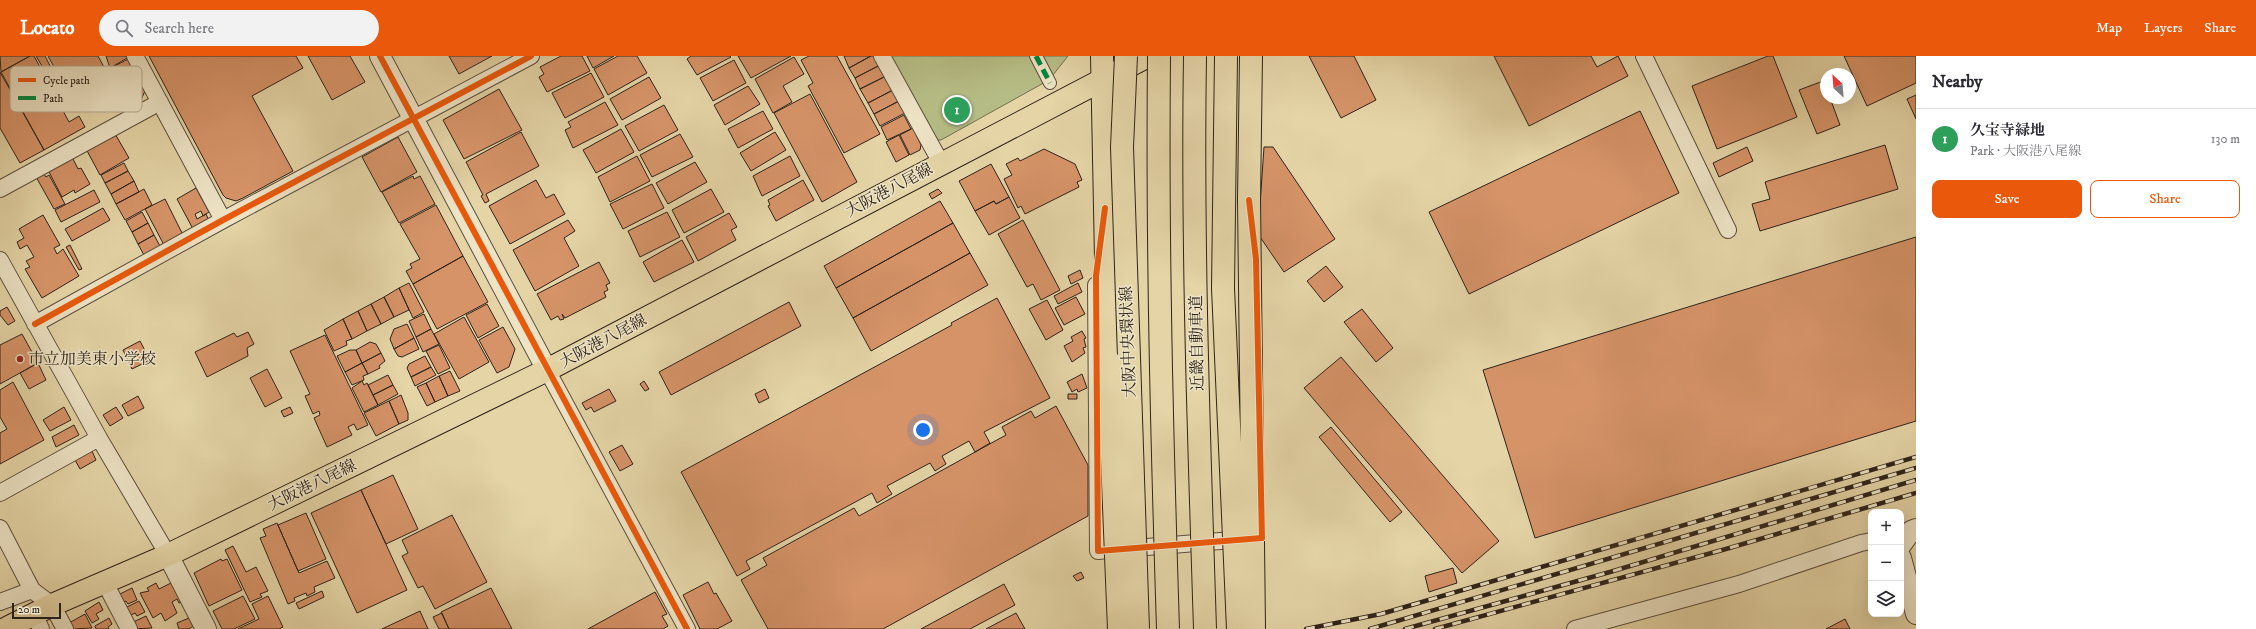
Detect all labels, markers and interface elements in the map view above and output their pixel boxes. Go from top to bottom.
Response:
search box [99,10,379,46]
text: Locato [20,17,75,40]
icon: search [113,17,135,39]
text: Search here [145,19,214,38]
text: Map [2096,19,2122,37]
text: Layers [2144,19,2182,37]
text: Share [2204,19,2236,37]
legend [10,66,142,112]
north arrow [1820,68,1856,104]
text: Nearby [1932,71,1982,93]
text: Cycle path [43,74,90,88]
text: Path [43,92,64,106]
pin: 1 [944,95,970,125]
text: 久宝寺緑地 [1970,121,2045,140]
text: 1 [1943,131,1947,147]
text: 130 m [2211,131,2240,147]
text: Park · 大阪港八尾線 [1970,143,2081,159]
street label: 大阪港八尾線 [842,159,936,221]
button: Save [1932,180,2082,218]
button: Share [2090,180,2240,218]
street label: 大阪中央環状線 [1116,286,1140,398]
street label: 近畿自動車道 [1186,295,1208,391]
street label: 大阪港八尾線 [556,310,650,372]
place label: 市立加美東小学校 [28,349,156,369]
marker: 市立加美東小学校 [15,354,25,364]
your location [913,420,933,440]
street label: 大阪港八尾線 [264,455,360,515]
map controls [1868,509,1904,617]
button: + [1868,509,1904,545]
button: − [1868,545,1904,581]
button: layers [1868,581,1904,617]
scale bar [12,601,61,620]
text: 20 m [18,603,40,617]

